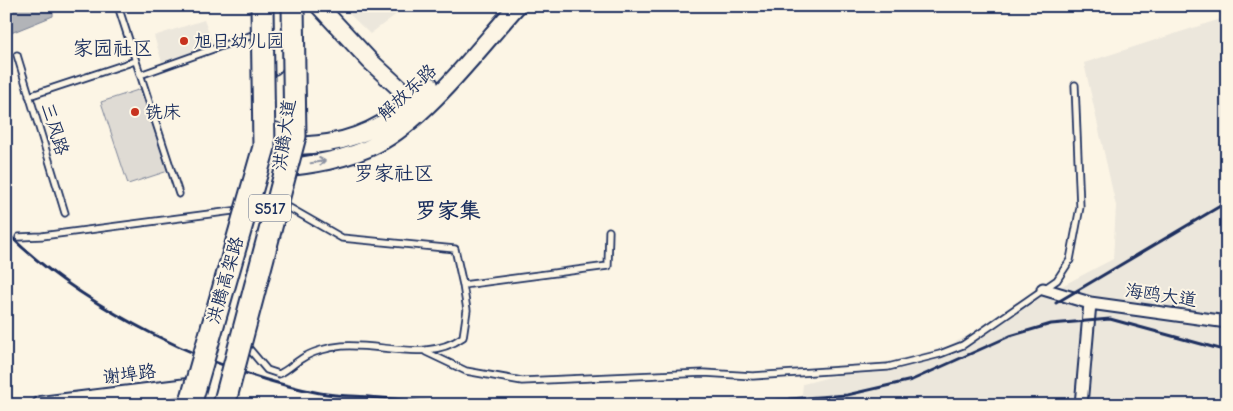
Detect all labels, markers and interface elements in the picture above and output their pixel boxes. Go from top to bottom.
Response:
place label: 旭日幼儿园 [194,31,284,52]
marker: 旭日幼儿园 [178,35,190,47]
district label: 家园社区 [73,37,153,60]
street label: 解放东路 [374,60,441,125]
street label: 洪腾大道 [269,98,300,172]
street label: 三风路 [37,100,72,158]
place label: 铣床 [145,102,181,123]
marker: 铣床 [129,106,141,118]
one-way arrow [310,157,326,167]
district label: 罗家社区 [354,162,434,185]
road number: S517 [249,194,291,222]
district label: 罗家集 [415,198,481,224]
street label: 洪腾高架路 [203,234,248,326]
street label: 海鸥大道 [1124,280,1198,311]
street label: 谢埠路 [101,361,157,388]

